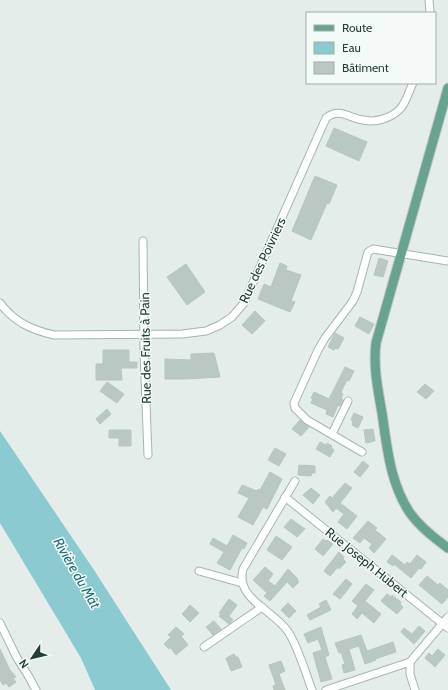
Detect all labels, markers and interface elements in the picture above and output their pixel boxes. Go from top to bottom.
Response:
legend [306,12,436,84]
text: Route [342,20,372,35]
text: Eau [342,40,361,55]
text: Bâtiment [342,60,389,75]
street label: Rue des Poivriers [235,214,289,305]
street label: Rue des Fruits à Pain [136,292,154,404]
street label: Rue Joseph Hubert [322,524,412,601]
water label: Rivière du Mât [49,534,105,612]
north arrow [12,638,52,678]
text: N [16,657,32,671]

